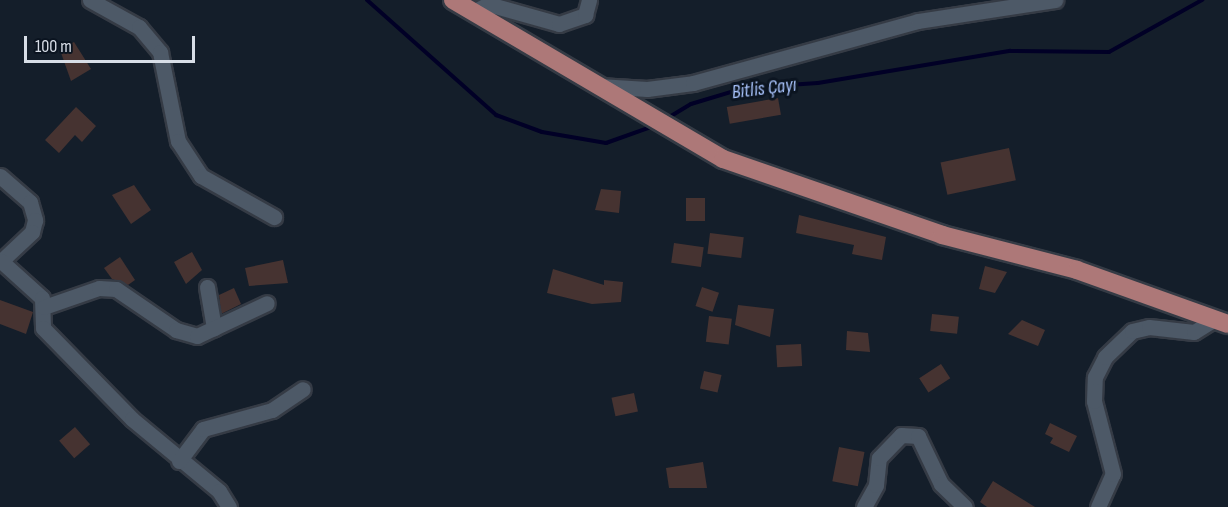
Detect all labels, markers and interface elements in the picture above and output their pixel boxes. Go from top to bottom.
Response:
scale bar [27,24,198,62]
text: 100 m [35,36,72,57]
water label: Bitlis Çayı [730,73,798,105]

